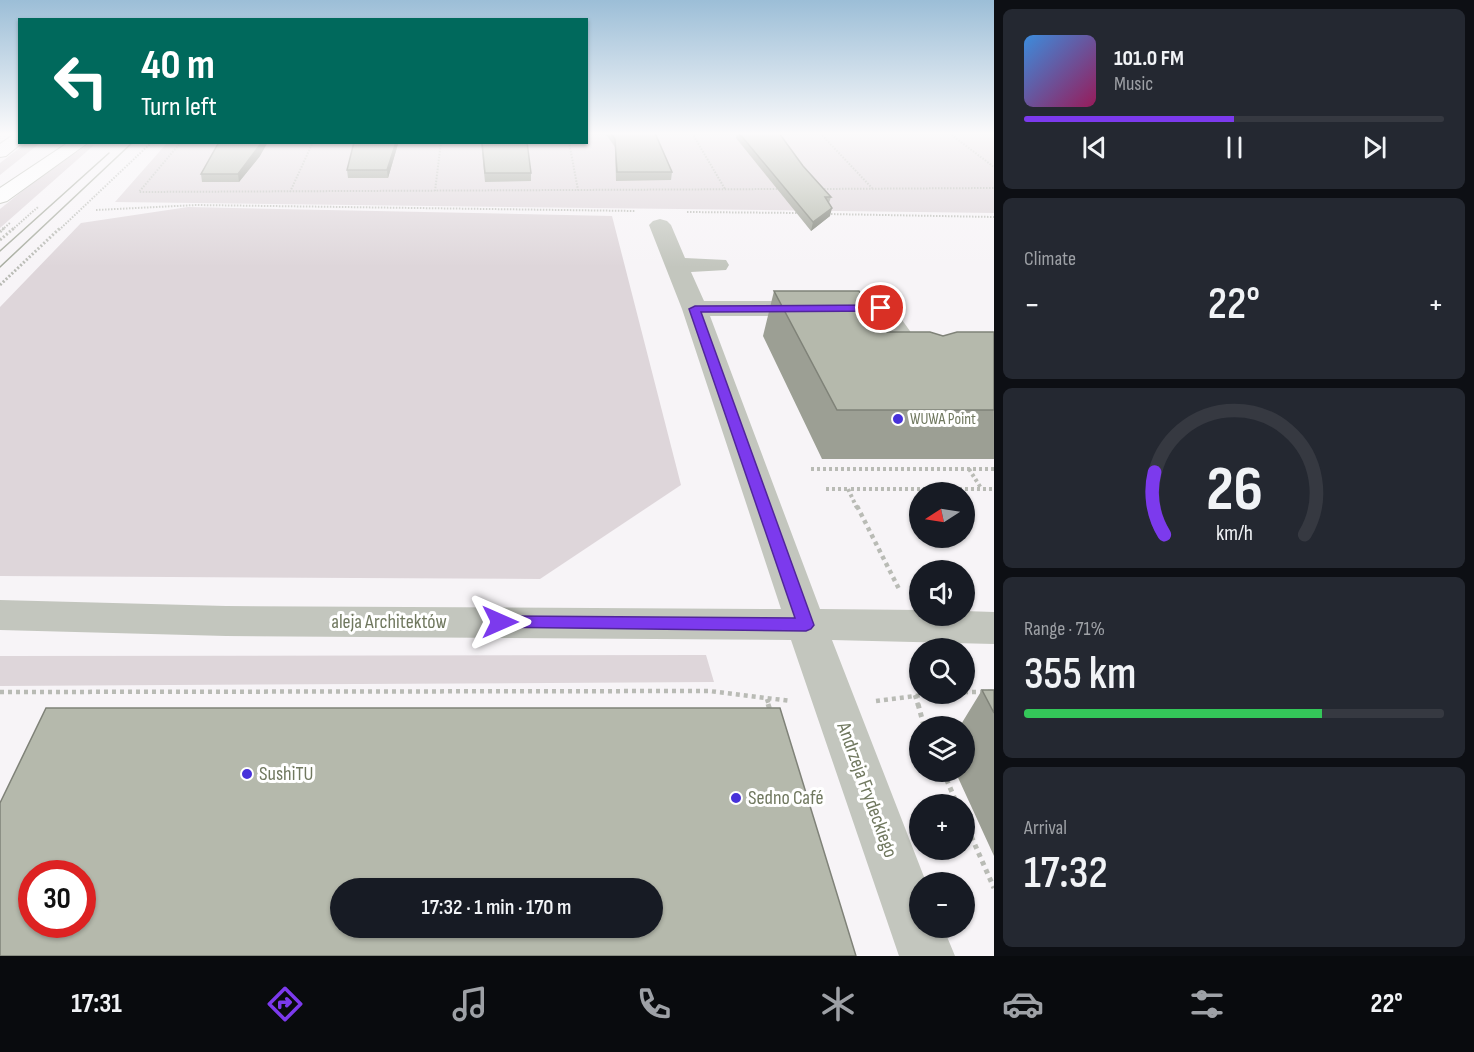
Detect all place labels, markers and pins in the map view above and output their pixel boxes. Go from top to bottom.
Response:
pin [855,282,906,333]
place label: WUWA Point [910,410,976,429]
marker: WUWA Point [891,412,905,426]
place label: SushiTU [259,762,313,786]
marker: SushiTU [240,767,254,781]
place label: Sedno Café [748,786,823,810]
marker: Sedno Café [729,791,743,805]

